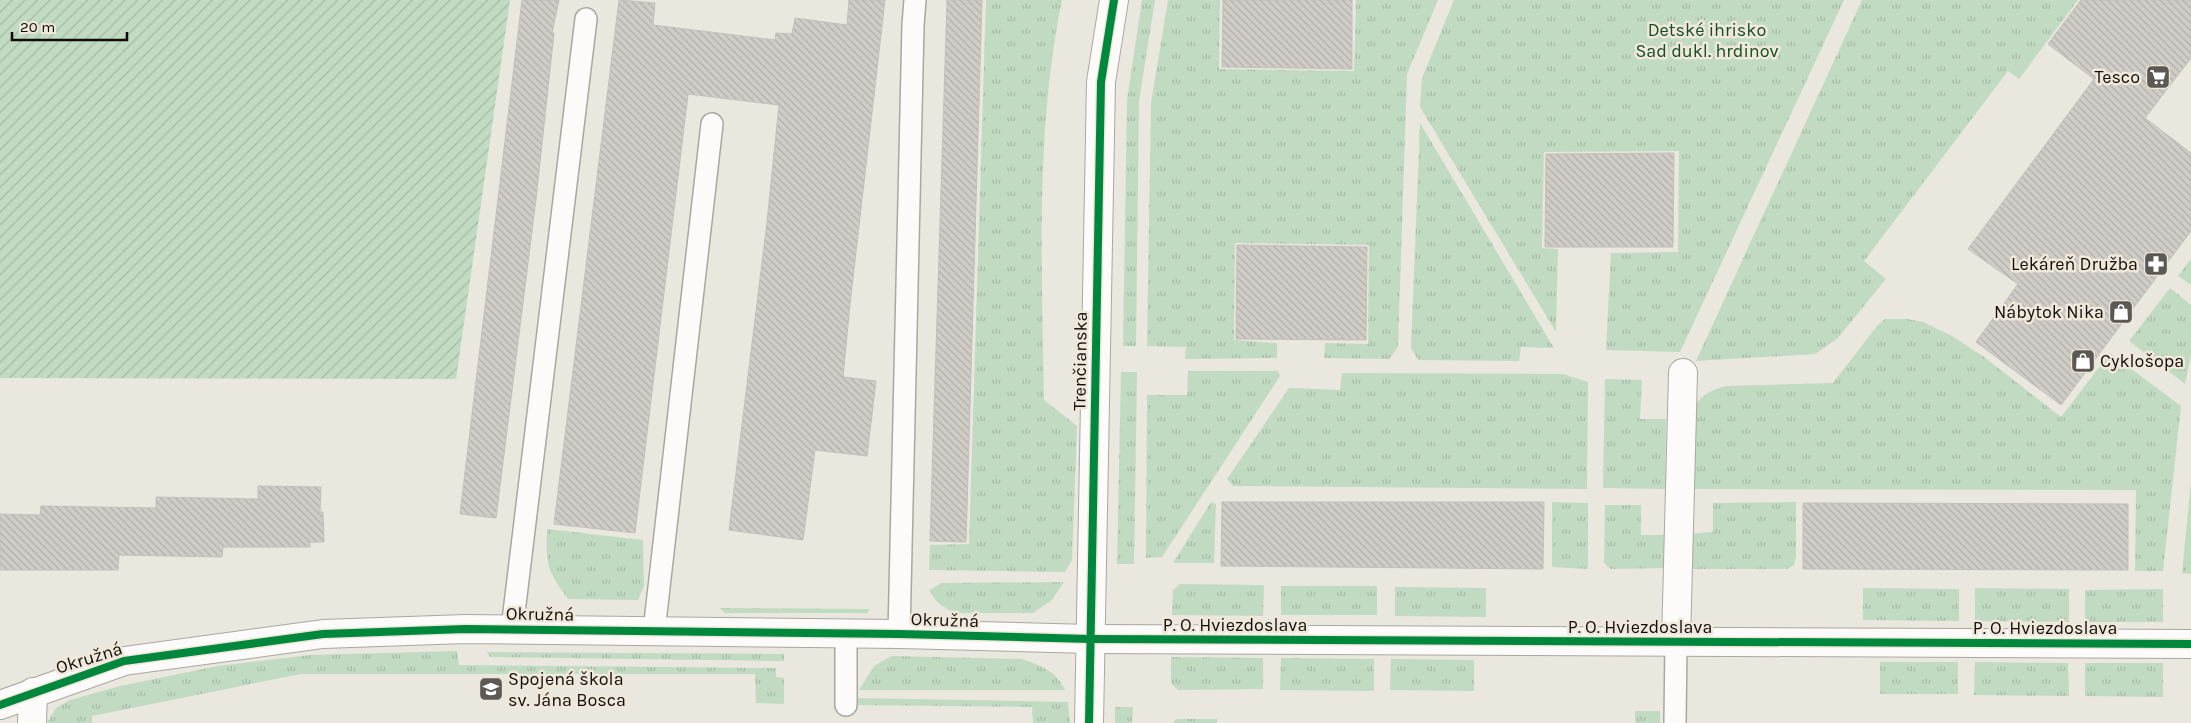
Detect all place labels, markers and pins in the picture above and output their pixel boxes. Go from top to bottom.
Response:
supermarket icon: Tesco [2145,64,2171,90]
place label: Tesco [2095,66,2140,88]
pharmacy icon: Lekáreň Družba [2143,251,2169,277]
place label: Lekáreň Družba [2011,253,2138,275]
shop icon: Nábytok Nika [2108,299,2134,325]
place label: Nábytok Nika [1994,301,2104,323]
shop icon: Cyklošopa [2070,348,2096,374]
place label: Cyklošopa [2100,350,2184,372]
place label: Spojená škola sv. Jána Bosca [508,668,626,711]
school or university icon: Spojená škola sv. Jána Bosca [478,676,504,702]

